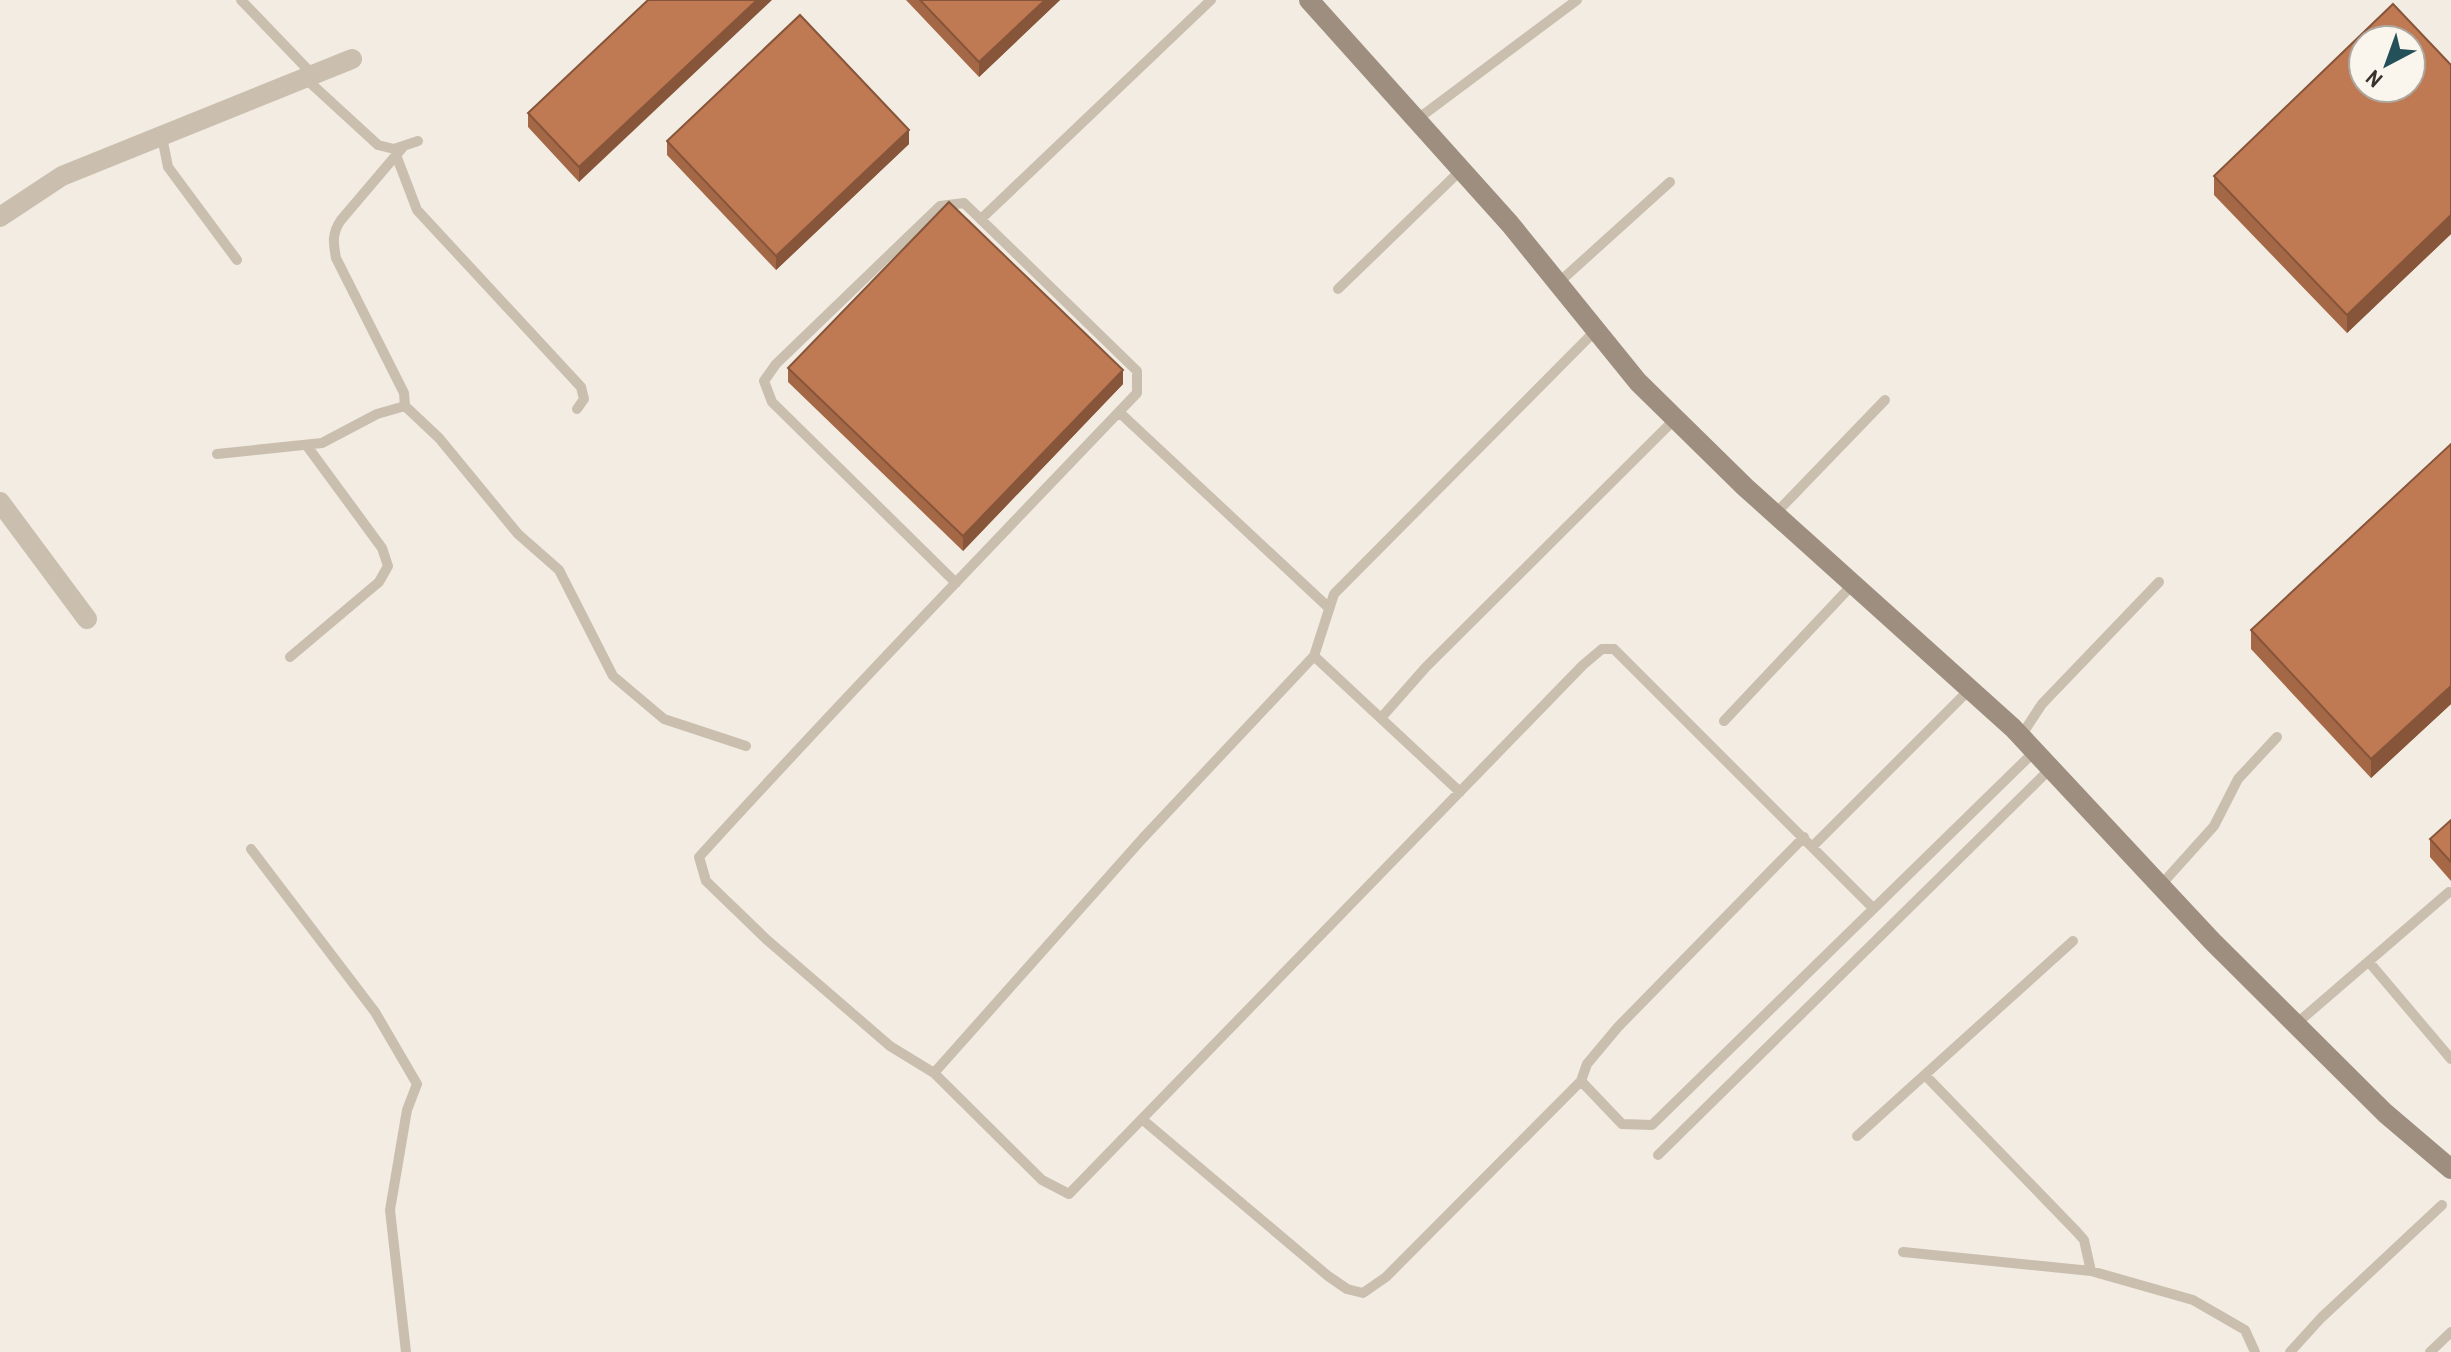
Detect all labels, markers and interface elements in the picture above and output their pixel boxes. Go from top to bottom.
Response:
north arrow [2347,24,2427,104]
text: N [2359,63,2389,95]

